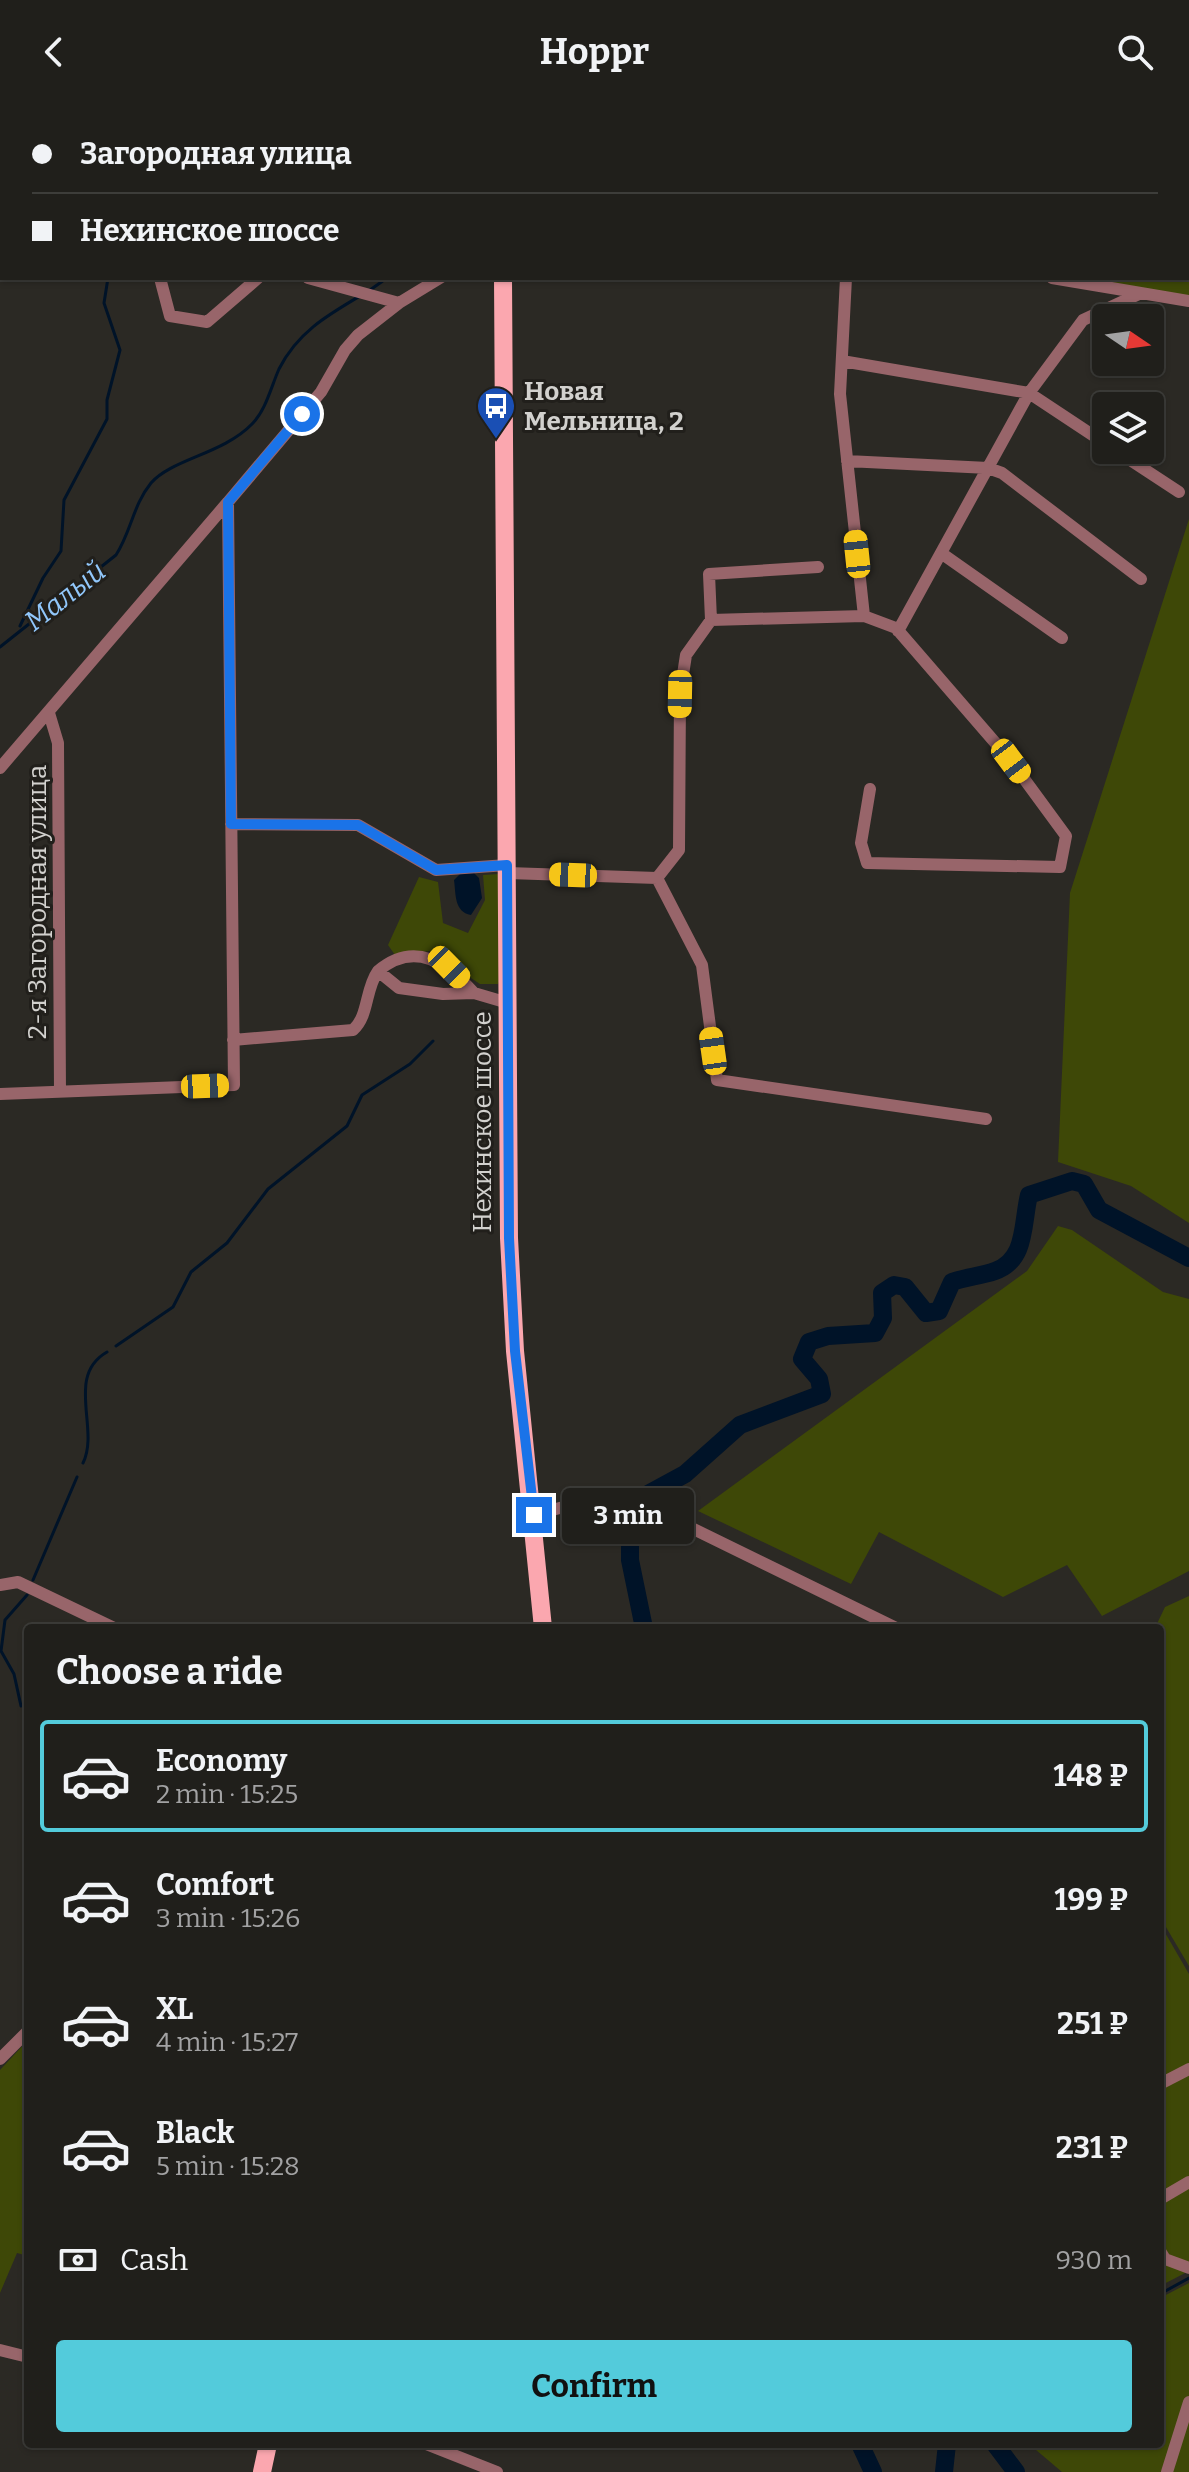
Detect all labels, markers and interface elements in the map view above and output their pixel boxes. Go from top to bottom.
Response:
icon: back [32,30,76,74]
text: Hoppr [540,30,649,74]
icon: search [1113,30,1157,74]
text: Загородная улица [80,136,352,172]
text: Нехинское шоссе [80,213,339,249]
north arrow [1092,304,1164,376]
map controls [1092,304,1164,464]
place label: Новая Мельница, 2 [524,376,684,437]
bus stop icon: Новая Мельница, 2 [475,385,517,440]
button: layers [1092,392,1164,464]
route start [284,396,320,432]
car [843,529,871,579]
water label: Малый [18,554,112,638]
car [668,670,692,718]
car [987,735,1035,787]
street label: 2-я Загородная улица [22,765,53,1039]
car [549,862,597,888]
car [424,942,474,992]
street label: Нехинское шоссе [467,1011,498,1233]
car [698,1026,728,1076]
car [181,1073,229,1099]
callout: 3 min [562,1487,694,1543]
route end [516,1497,552,1533]
text: 3 min [593,1500,663,1531]
text: Choose a ride [56,1650,283,1694]
icon: car [60,1740,132,1812]
text: Economy [156,1743,287,1779]
text: 148 ₽ [1054,1758,1128,1794]
text: 2 min · 15:25 [156,1779,298,1810]
icon: car [60,1864,132,1936]
text: Comfort [156,1867,274,1903]
text: 199 ₽ [1054,1882,1128,1918]
text: 3 min · 15:26 [156,1903,300,1934]
icon: car [60,1988,132,2060]
text: XL [156,1991,193,2027]
text: 251 ₽ [1057,2006,1128,2042]
text: 4 min · 15:27 [156,2027,298,2058]
icon: car [60,2112,132,2184]
text: Black [156,2115,234,2151]
text: 231 ₽ [1056,2130,1128,2166]
text: 5 min · 15:28 [156,2151,300,2182]
icon: cash [56,2238,100,2282]
text: Cash [120,2242,188,2278]
text: 930 m [1056,2245,1132,2276]
button: Confirm [56,2340,1132,2432]

